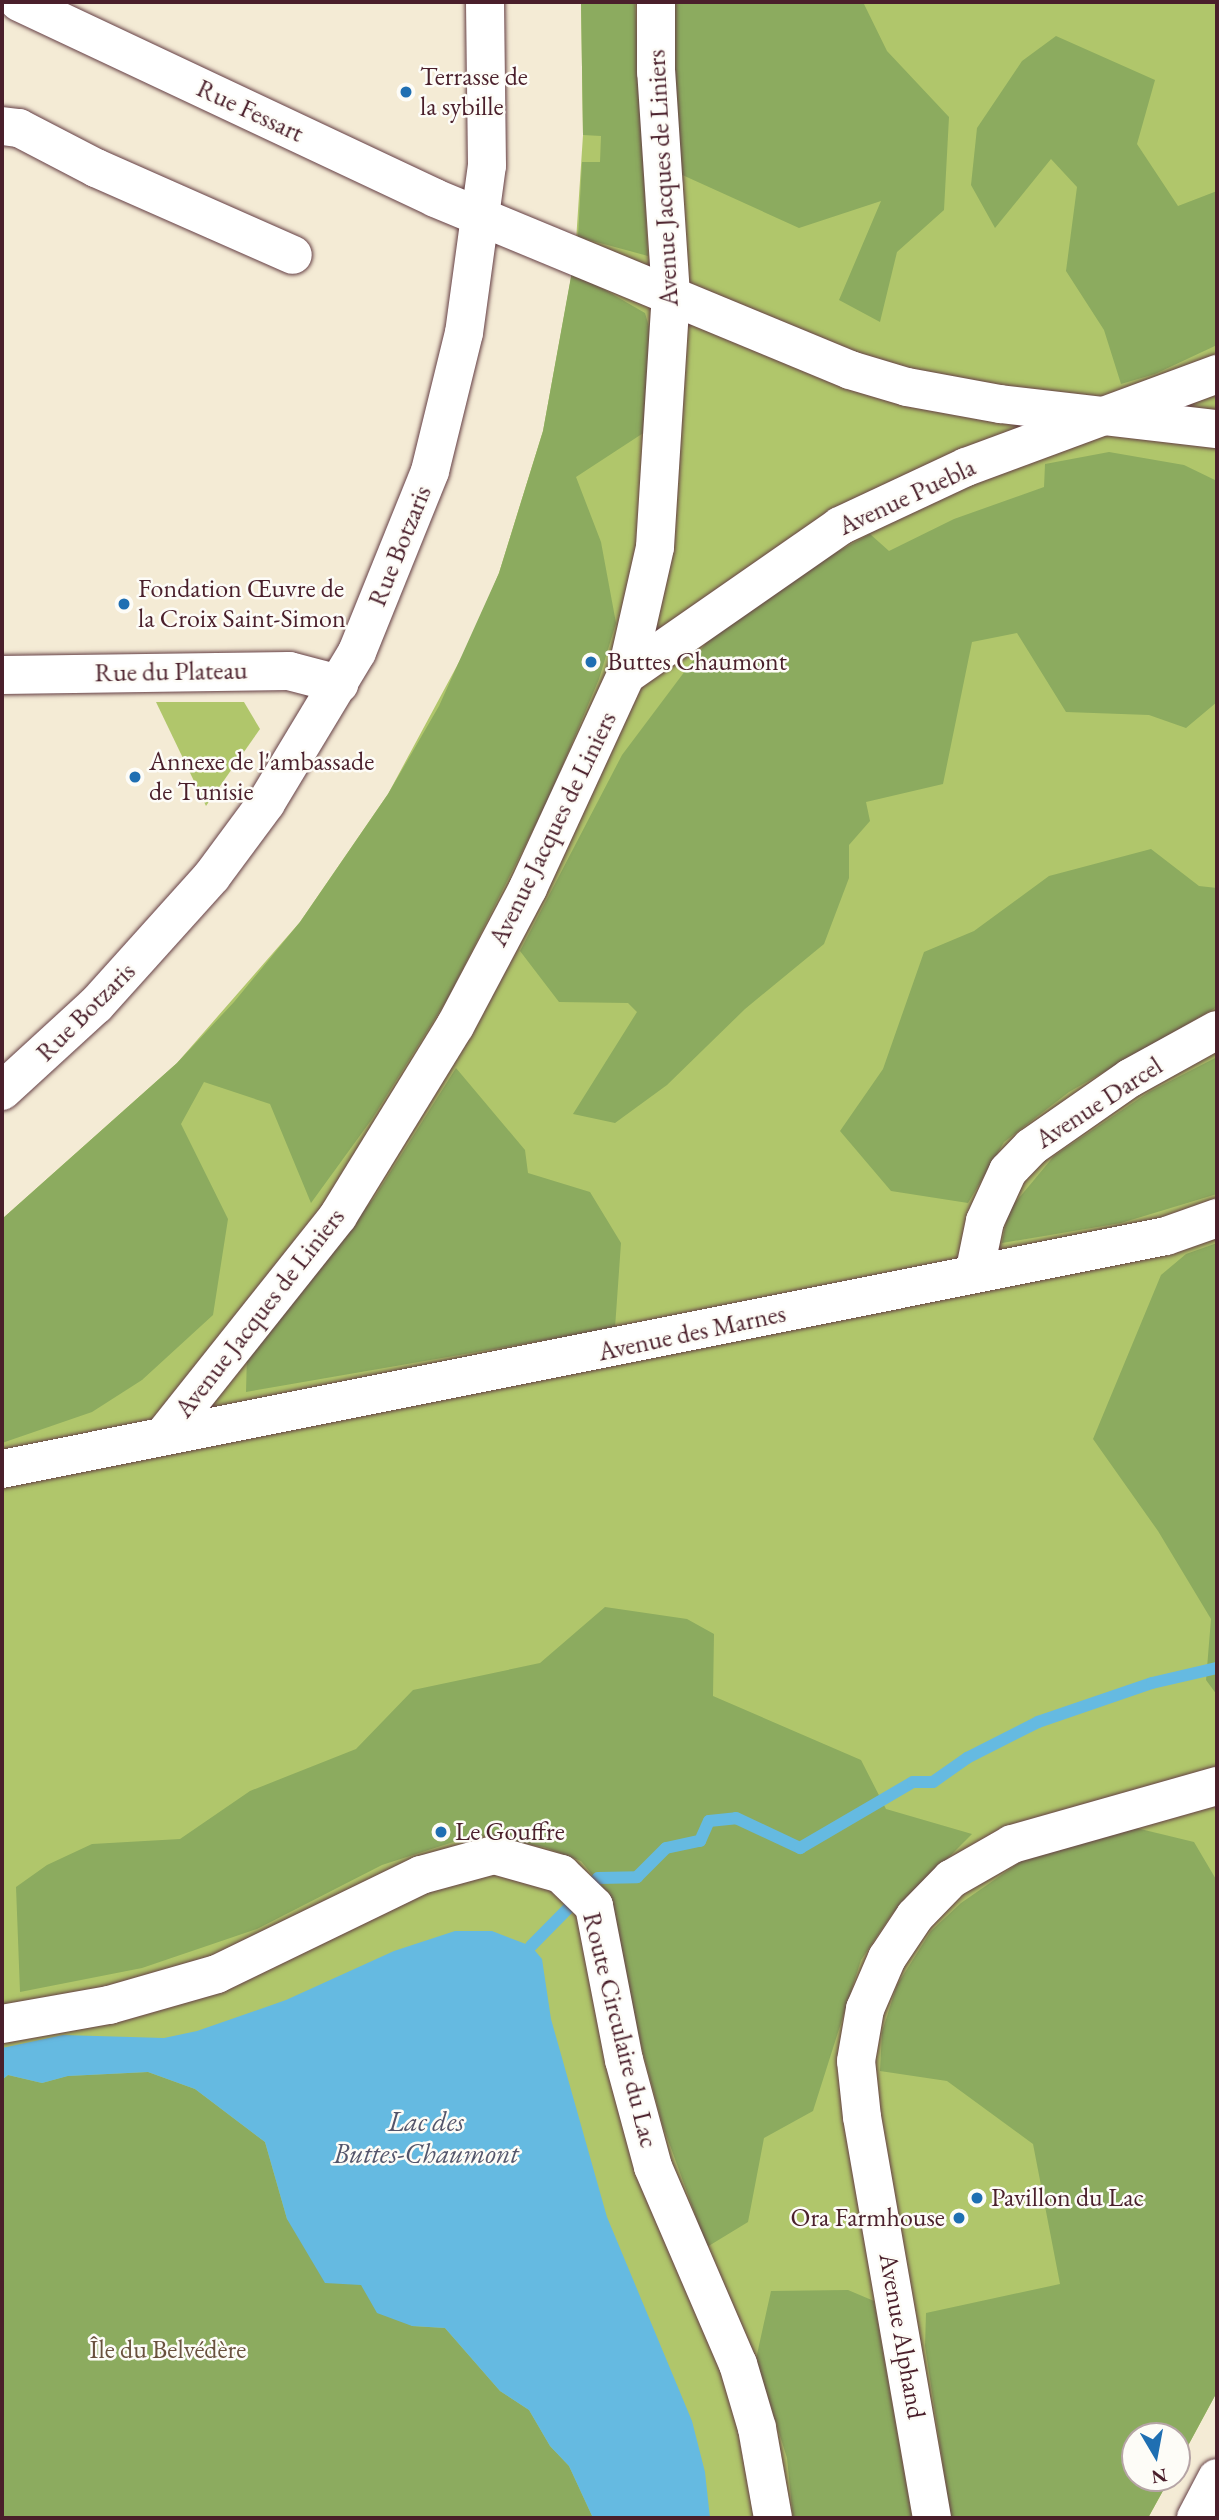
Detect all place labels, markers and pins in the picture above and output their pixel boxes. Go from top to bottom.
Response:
place label: Terrasse de la sybille [420,61,528,122]
marker: Terrasse de la sybille [398,84,414,100]
place label: Fondation Œuvre de la Croix Saint-Simon [138,573,346,634]
marker: Fondation Œuvre de la Croix Saint-Simon [116,596,132,612]
place label: Buttes Chaumont [607,646,787,678]
marker: Buttes Chaumont [581,652,601,672]
place label: Annexe de l'ambassade de Tunisie [149,746,374,808]
marker: Annexe de l'ambassade de Tunisie [127,769,143,785]
place label: Le Gouffre [455,1816,565,1848]
marker: Le Gouffre [433,1824,449,1840]
place label: Pavillon du Lac [991,2182,1144,2214]
marker: Pavillon du Lac [969,2190,985,2206]
place label: Ora Farmhouse [791,2202,945,2234]
marker: Ora Farmhouse [951,2210,967,2226]

